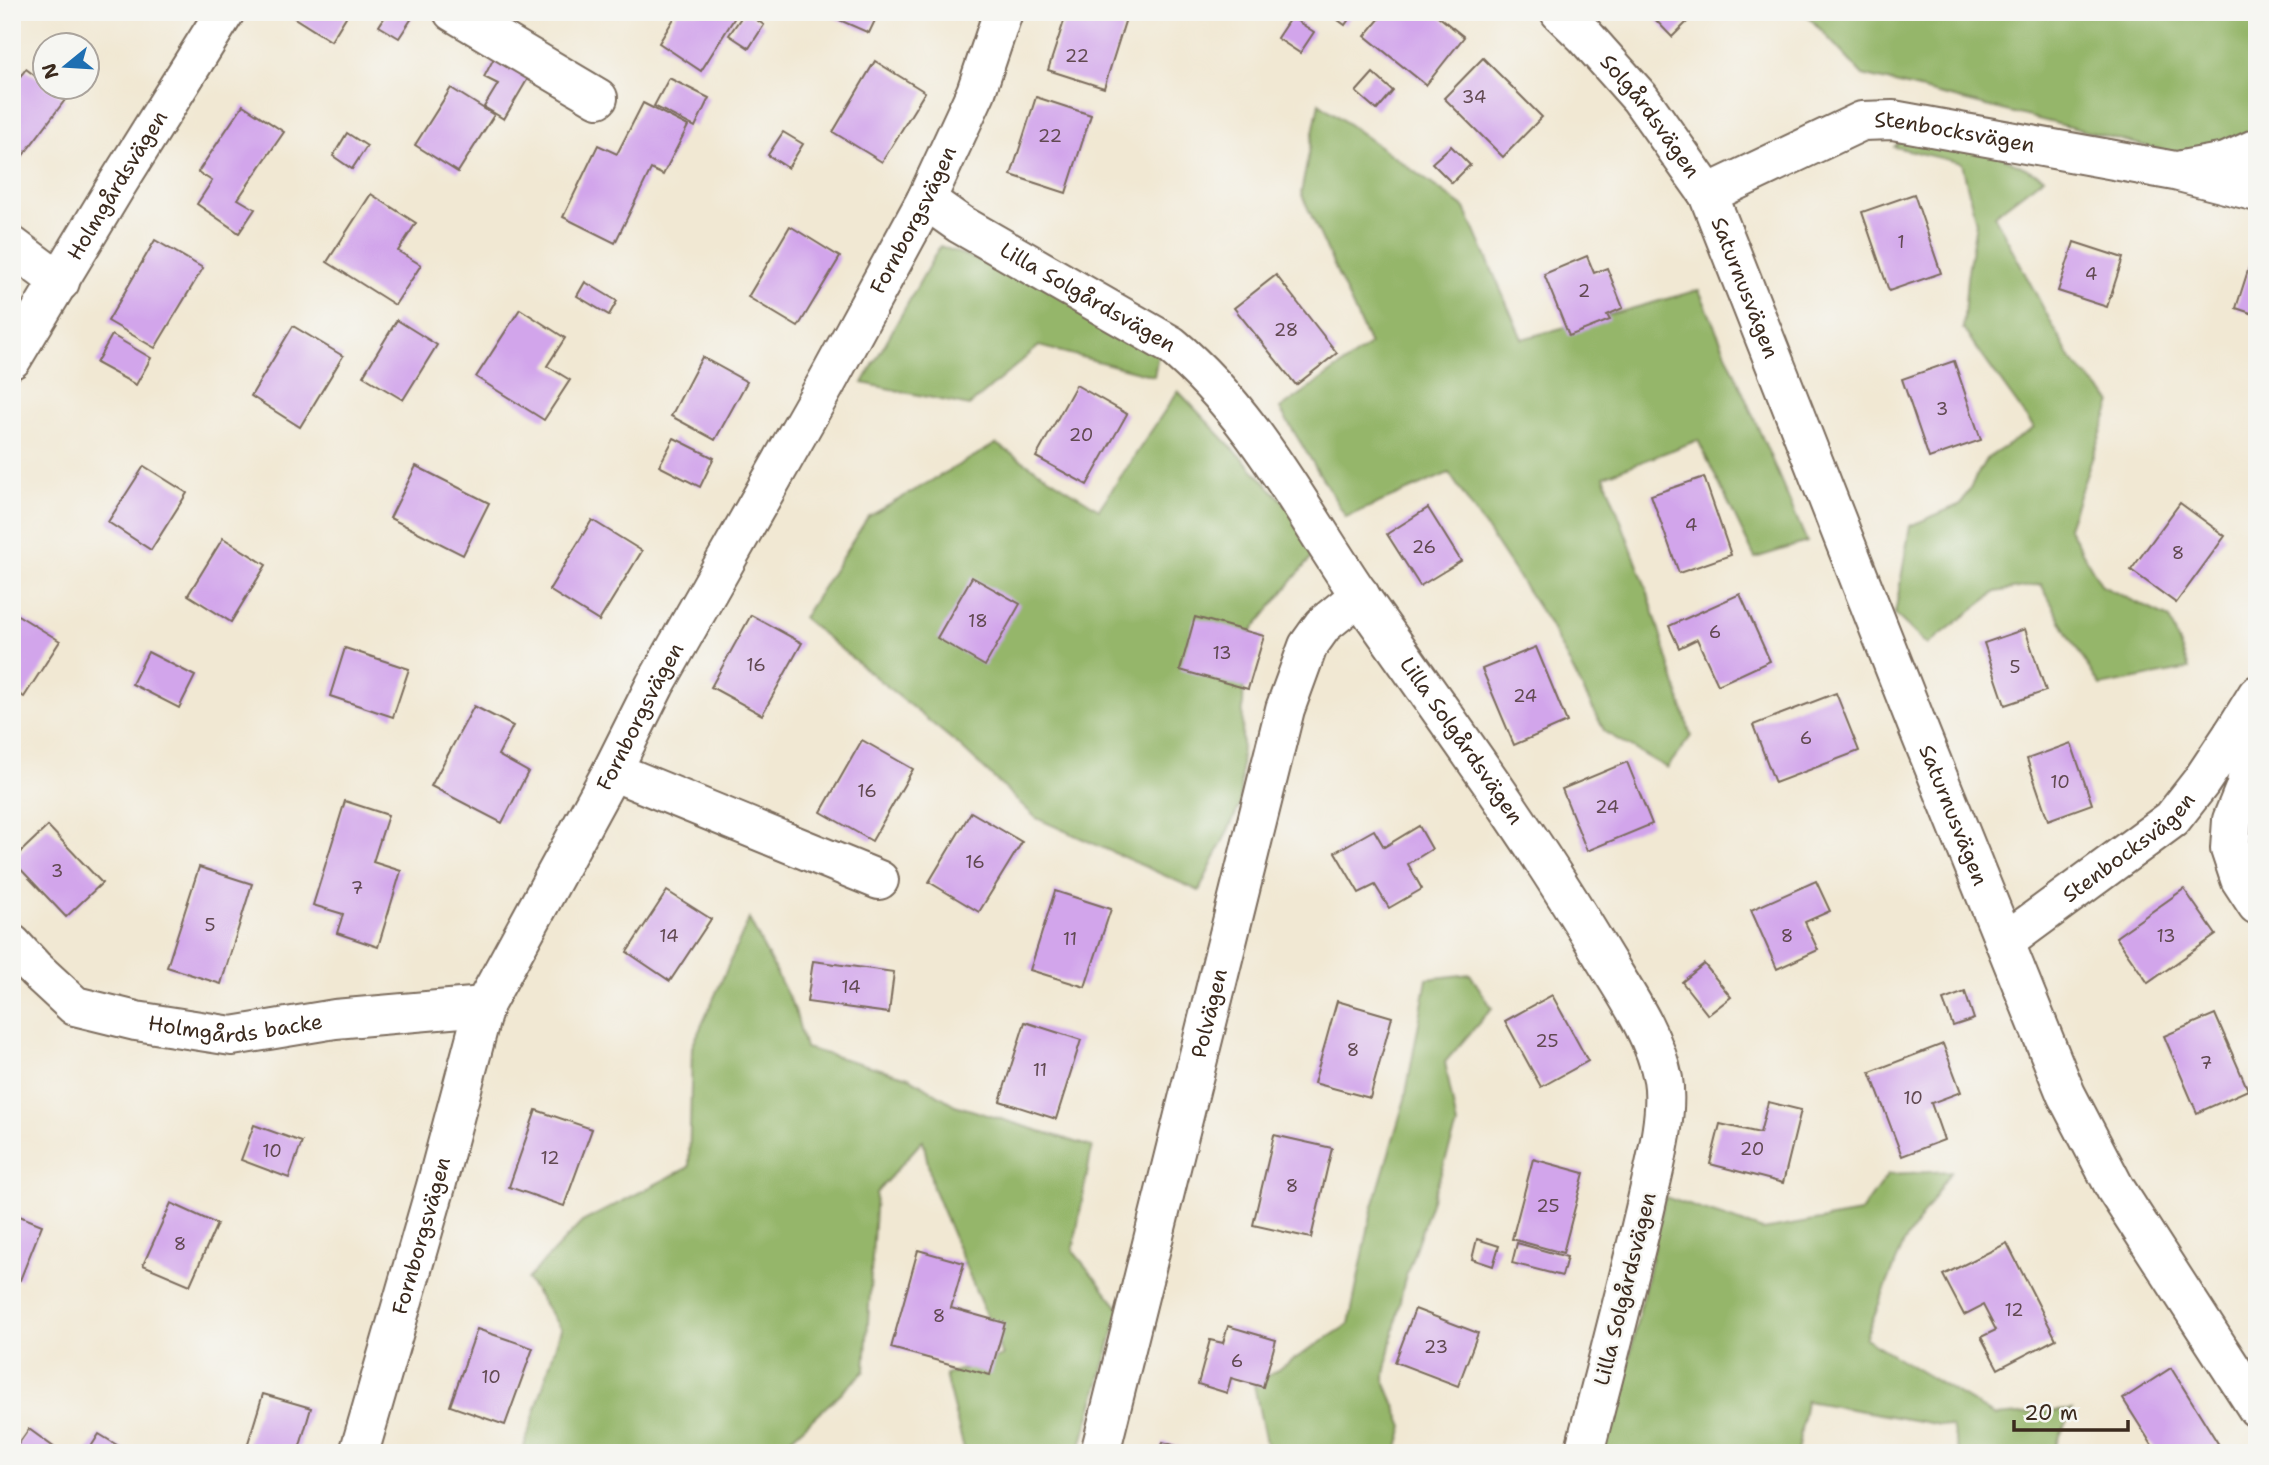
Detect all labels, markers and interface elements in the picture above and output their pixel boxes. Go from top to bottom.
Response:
north arrow [32,32,102,102]
house number: 22 [1065,44,1089,68]
street label: Solgårdsvägen [1594,48,1706,184]
text: N [36,60,65,82]
house number: 34 [1462,85,1486,109]
street label: Holmgårdsvägen [61,105,174,266]
street label: Stenbocksvägen [1874,106,2037,159]
house number: 22 [1038,124,1062,148]
street label: Fornborgsvägen [864,141,963,299]
street label: Saturnusvägen [1705,213,1785,363]
house number: 1 [1897,230,1905,254]
street label: Lilla Solgårdsvägen [995,236,1181,359]
house number: 4 [2085,262,2097,286]
house number: 2 [1578,279,1590,303]
house number: 28 [1274,318,1298,342]
house number: 3 [1936,397,1948,421]
house number: 20 [1069,423,1093,447]
house number: 4 [1685,513,1697,537]
house number: 26 [1412,535,1436,559]
house number: 8 [2172,541,2184,565]
house number: 18 [968,609,988,633]
house number: 6 [1709,620,1721,644]
street label: Fornborgsvägen [590,637,690,795]
house number: 13 [1212,641,1232,665]
street label: Lilla Solgårdsvägen [1393,651,1530,830]
house number: 16 [746,653,766,677]
house number: 5 [2009,655,2021,679]
house number: 24 [1513,684,1537,708]
house number: 6 [1800,726,1812,750]
street label: Saturnusvägen [1912,741,1994,890]
house number: 10 [2050,770,2070,794]
house number: 16 [857,779,877,803]
street label: Stenbocksvägen [2057,787,2202,909]
house number: 24 [1595,795,1619,819]
house number: 16 [965,850,985,874]
house number: 3 [51,859,63,883]
house number: 7 [351,876,363,900]
house number: 5 [204,913,216,937]
house number: 14 [659,924,679,948]
house number: 8 [1781,924,1793,948]
house number: 13 [2156,924,2176,948]
house number: 11 [1063,927,1077,951]
street label: Polvägen [1185,966,1234,1061]
house number: 14 [841,975,861,999]
street label: Holmgårds backe [146,1007,325,1050]
house number: 25 [1535,1029,1559,1053]
house number: 8 [1347,1038,1359,1062]
house number: 7 [2200,1051,2212,1075]
house number: 11 [1033,1058,1047,1082]
house number: 10 [1903,1086,1923,1110]
house number: 20 [1740,1137,1764,1161]
house number: 10 [262,1139,282,1163]
house number: 12 [540,1146,560,1170]
street label: Fornborgsvägen [386,1154,457,1318]
house number: 8 [1286,1174,1298,1198]
street label: Lilla Solgårdsvägen [1587,1189,1663,1389]
house number: 25 [1536,1194,1560,1218]
house number: 8 [174,1232,186,1256]
house number: 12 [2004,1298,2024,1322]
house number: 8 [933,1304,945,1328]
house number: 23 [1424,1335,1448,1359]
house number: 6 [1231,1349,1243,1373]
house number: 10 [481,1365,501,1389]
scale bar [2014,1388,2127,1432]
text: 20 m [2024,1399,2078,1427]

